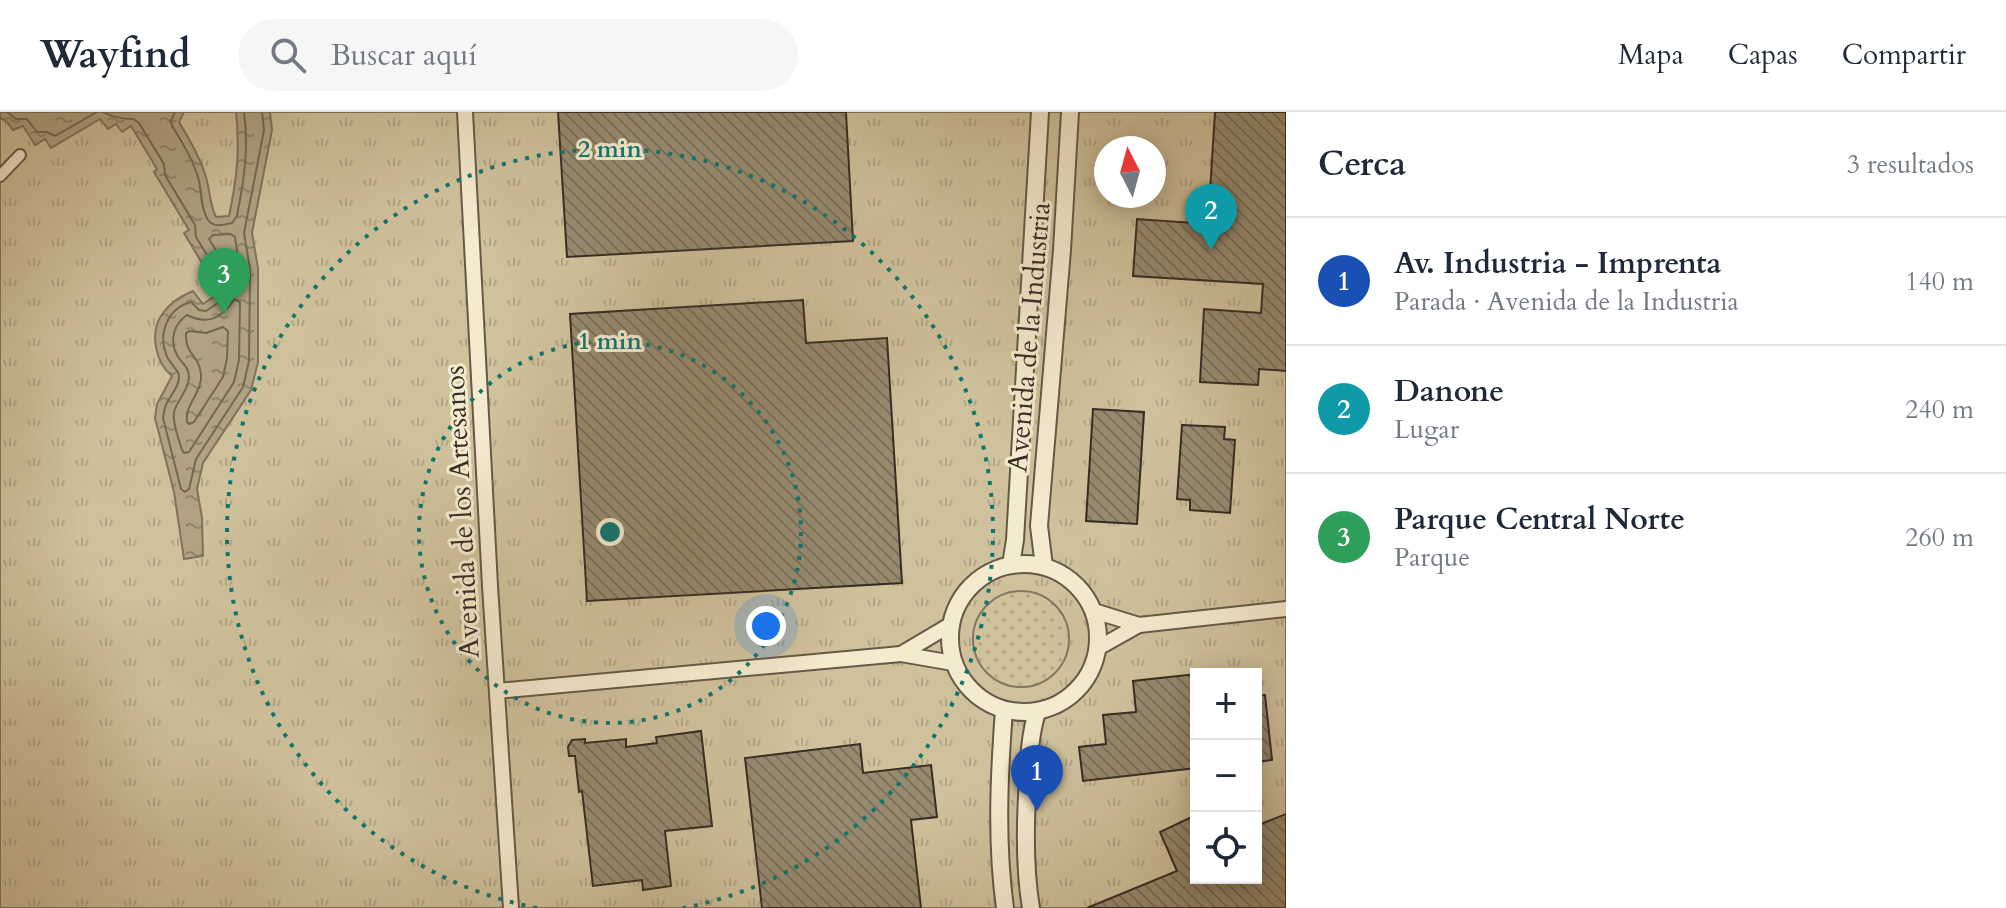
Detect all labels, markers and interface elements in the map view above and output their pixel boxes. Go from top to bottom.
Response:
search box [238,19,798,91]
text: Wayfind [40,29,190,81]
icon: search [266,33,310,77]
text: Buscar aquí [330,35,477,76]
text: Mapa [1618,36,1684,74]
text: Capas [1728,36,1798,74]
text: Compartir [1842,36,1966,74]
text: 2 min [578,133,643,166]
north arrow [1094,136,1166,208]
text: Cerca [1318,141,1406,187]
text: 3 resultados [1847,147,1974,182]
pin: 2 [1185,184,1237,250]
street label: Avenida de la Industria [998,200,1060,474]
text: Av. Industria - Imprenta [1394,243,1721,284]
pin: 3 [198,248,250,314]
text: 1 [1337,264,1351,299]
text: 140 m [1905,264,1974,299]
text: Parada · Avenida de la Industria [1394,284,1739,319]
text: 1 min [578,325,643,358]
street label: Avenida de los Artesanos [435,365,489,659]
text: Danone [1394,371,1504,412]
text: 2 [1337,392,1351,427]
text: 240 m [1905,392,1974,427]
text: Lugar [1394,412,1459,447]
text: Parque Central Norte [1394,499,1685,540]
centre of rings [596,518,624,546]
text: 3 [1337,520,1351,555]
text: 260 m [1905,520,1974,555]
text: Parque [1394,540,1470,575]
your location [746,606,786,646]
map controls [1190,668,1262,884]
button: + [1190,668,1262,740]
button: − [1190,740,1262,812]
pin: 1 [1011,745,1063,811]
button: locate [1190,812,1262,884]

